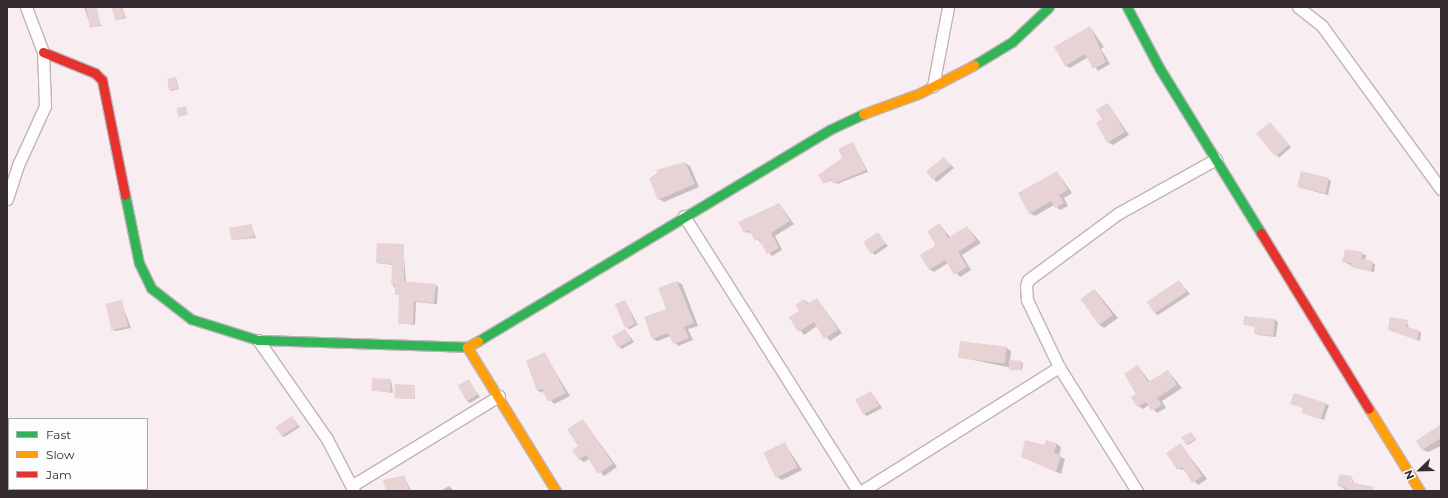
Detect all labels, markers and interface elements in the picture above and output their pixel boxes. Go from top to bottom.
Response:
legend [8,418,148,490]
text: Fast [46,427,71,442]
text: Slow [46,447,75,462]
north arrow [1400,450,1440,490]
text: Jam [46,467,72,482]
text: N [1401,468,1417,482]

